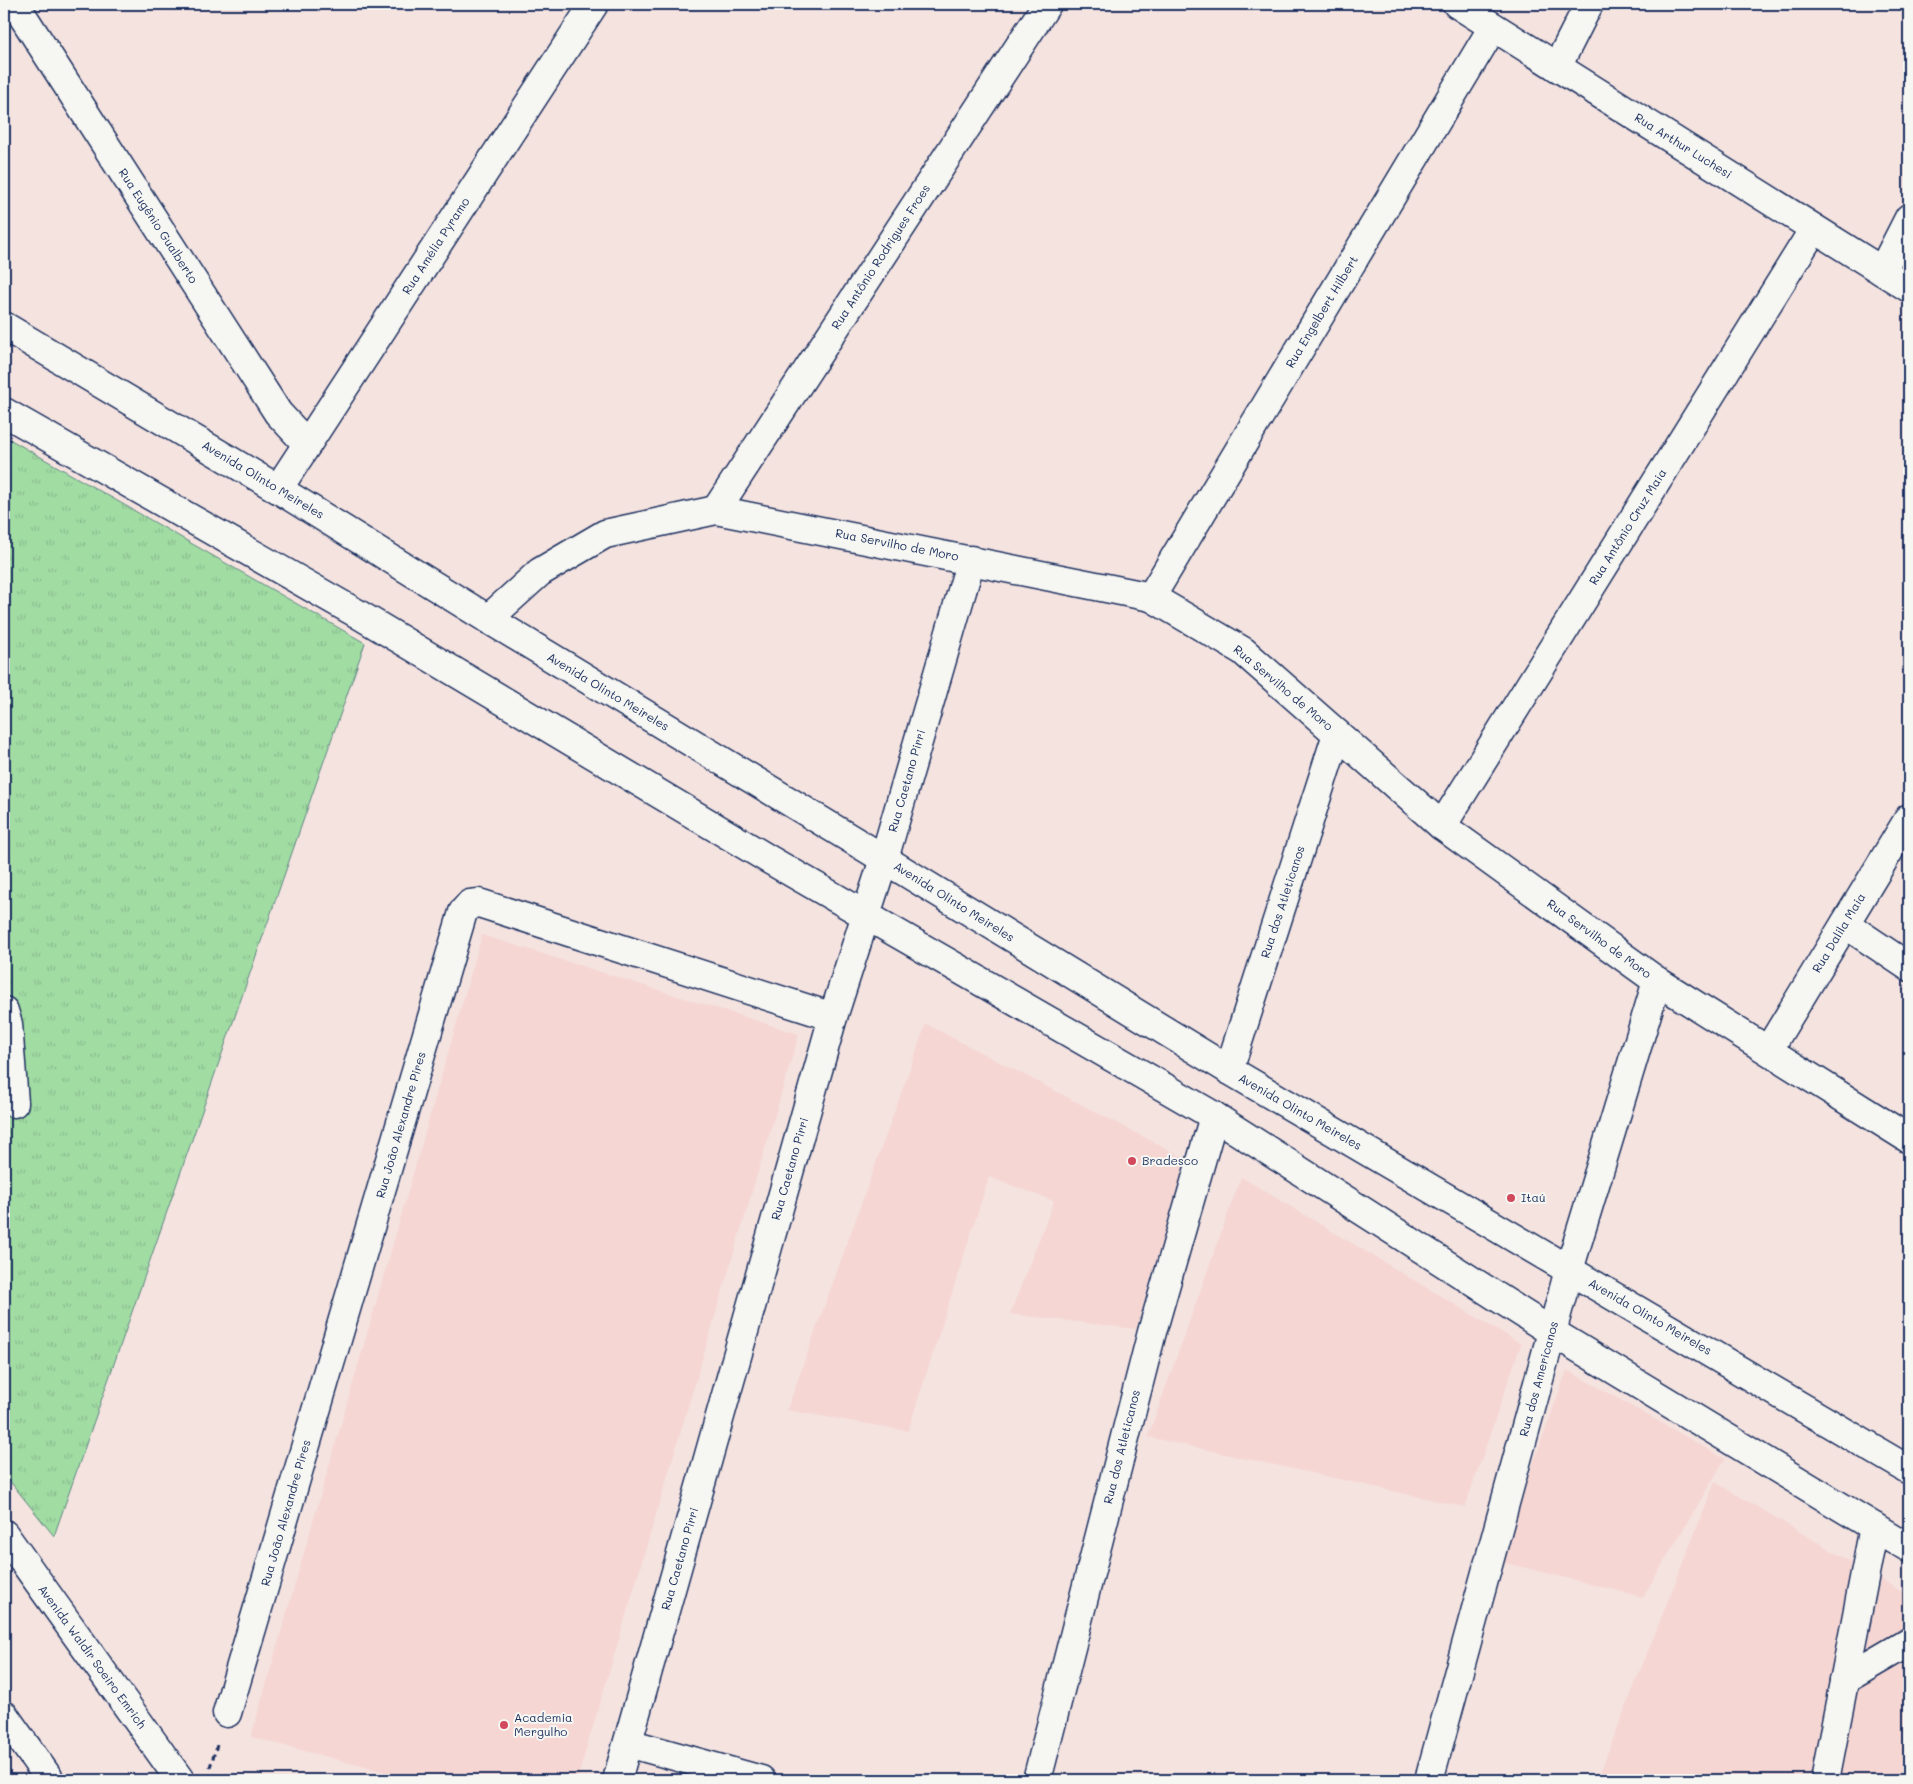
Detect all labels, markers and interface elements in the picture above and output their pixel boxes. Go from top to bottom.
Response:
street label: Rua Arthur Luchesi [1632,109,1735,182]
street label: Rua Eugênio Gualberto [116,165,202,286]
street label: Rua Antônio Rodrigues Froes [827,181,933,332]
street label: Rua Amélia Pyramo [398,194,473,297]
street label: Rua Engelbert Hilbert [1281,252,1361,371]
street label: Avenida Olinto Meireles [200,436,328,522]
street label: Rua Antônio Cruz Maia [1585,465,1669,588]
street label: Rua Servilho de Moro [834,524,960,564]
street label: Rua Servilho de Moro [1231,641,1337,734]
street label: Avenida Olinto Meireles [545,648,673,734]
street label: Rua Caetano Pirri [884,728,928,834]
street label: Rua dos Atleticanos [1256,843,1308,960]
street label: Avenida Olinto Meireles [891,857,1018,945]
street label: Rua Dalila Maia [1808,890,1868,975]
street label: Rua Servilho de Moro [1544,895,1655,981]
street label: Rua João Alexandre Pires [371,1049,429,1200]
street label: Avenida Olinto Meireles [1236,1069,1365,1153]
street label: Rua Caetano Pirri [767,1116,811,1222]
place label: Bradesco [1142,1152,1198,1168]
marker: Bradesco [1126,1155,1138,1167]
place label: Itaú [1521,1189,1546,1205]
marker: Itaú [1505,1192,1517,1204]
street label: Avenida Olinto Meireles [1586,1274,1715,1358]
street label: Rua dos Americanos [1515,1319,1561,1438]
street label: Rua dos Atleticanos [1099,1388,1143,1505]
street label: Rua João Alexandre Pires [256,1437,314,1588]
street label: Rua Caetano Pirri [657,1506,701,1612]
street label: Avenida Waldir Soeiro Emrich [35,1581,151,1732]
place label: Academia Mergulho [514,1709,573,1739]
marker: Academia Mergulho [498,1719,510,1731]

